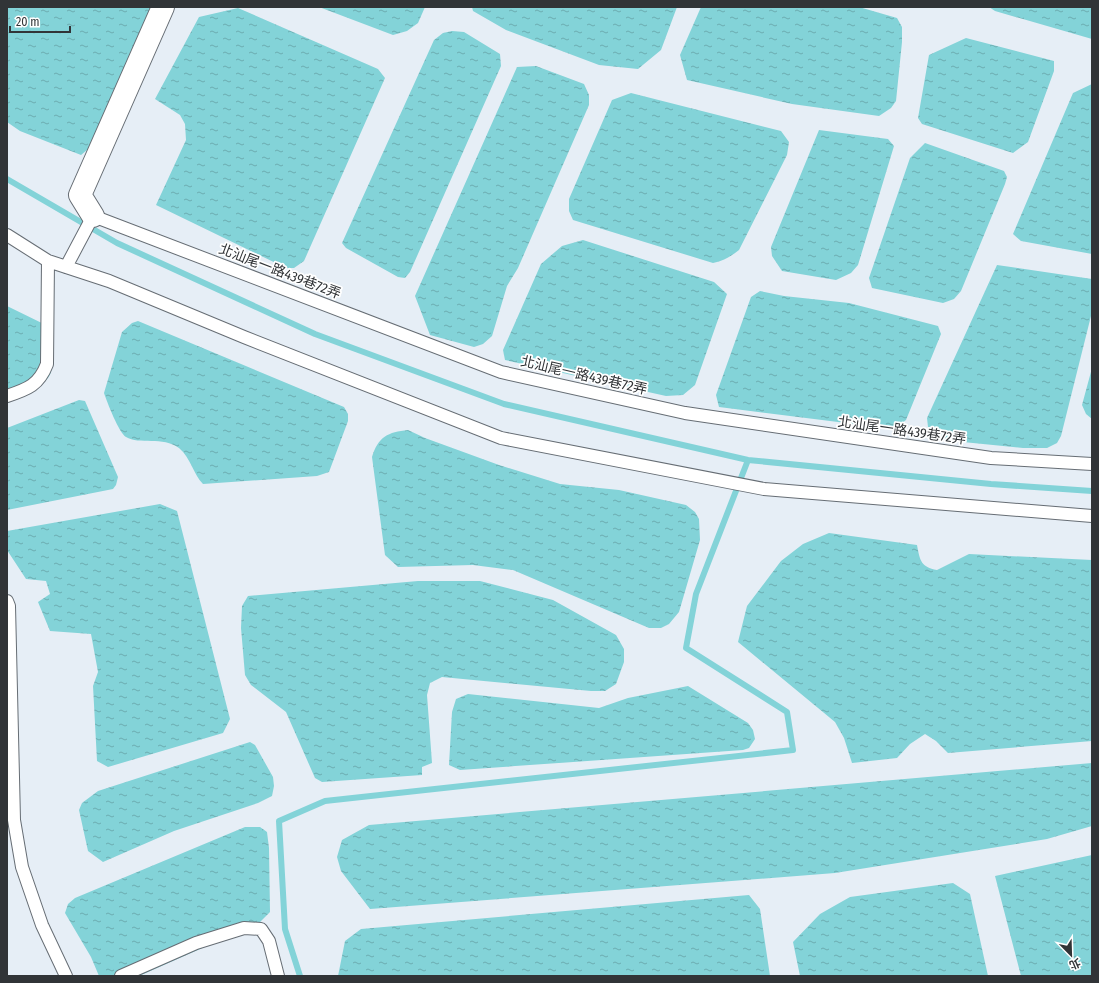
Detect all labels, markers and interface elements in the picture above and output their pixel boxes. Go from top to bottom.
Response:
scale bar [10,8,70,34]
text: 20 m [16,15,40,29]
street label: 北汕尾一路439巷72弄 [216,240,343,303]
street label: 北汕尾一路439巷72弄 [519,353,649,398]
street label: 北汕尾一路439巷72弄 [837,413,967,448]
north arrow [1051,935,1091,975]
text: 北 [1067,956,1082,972]

